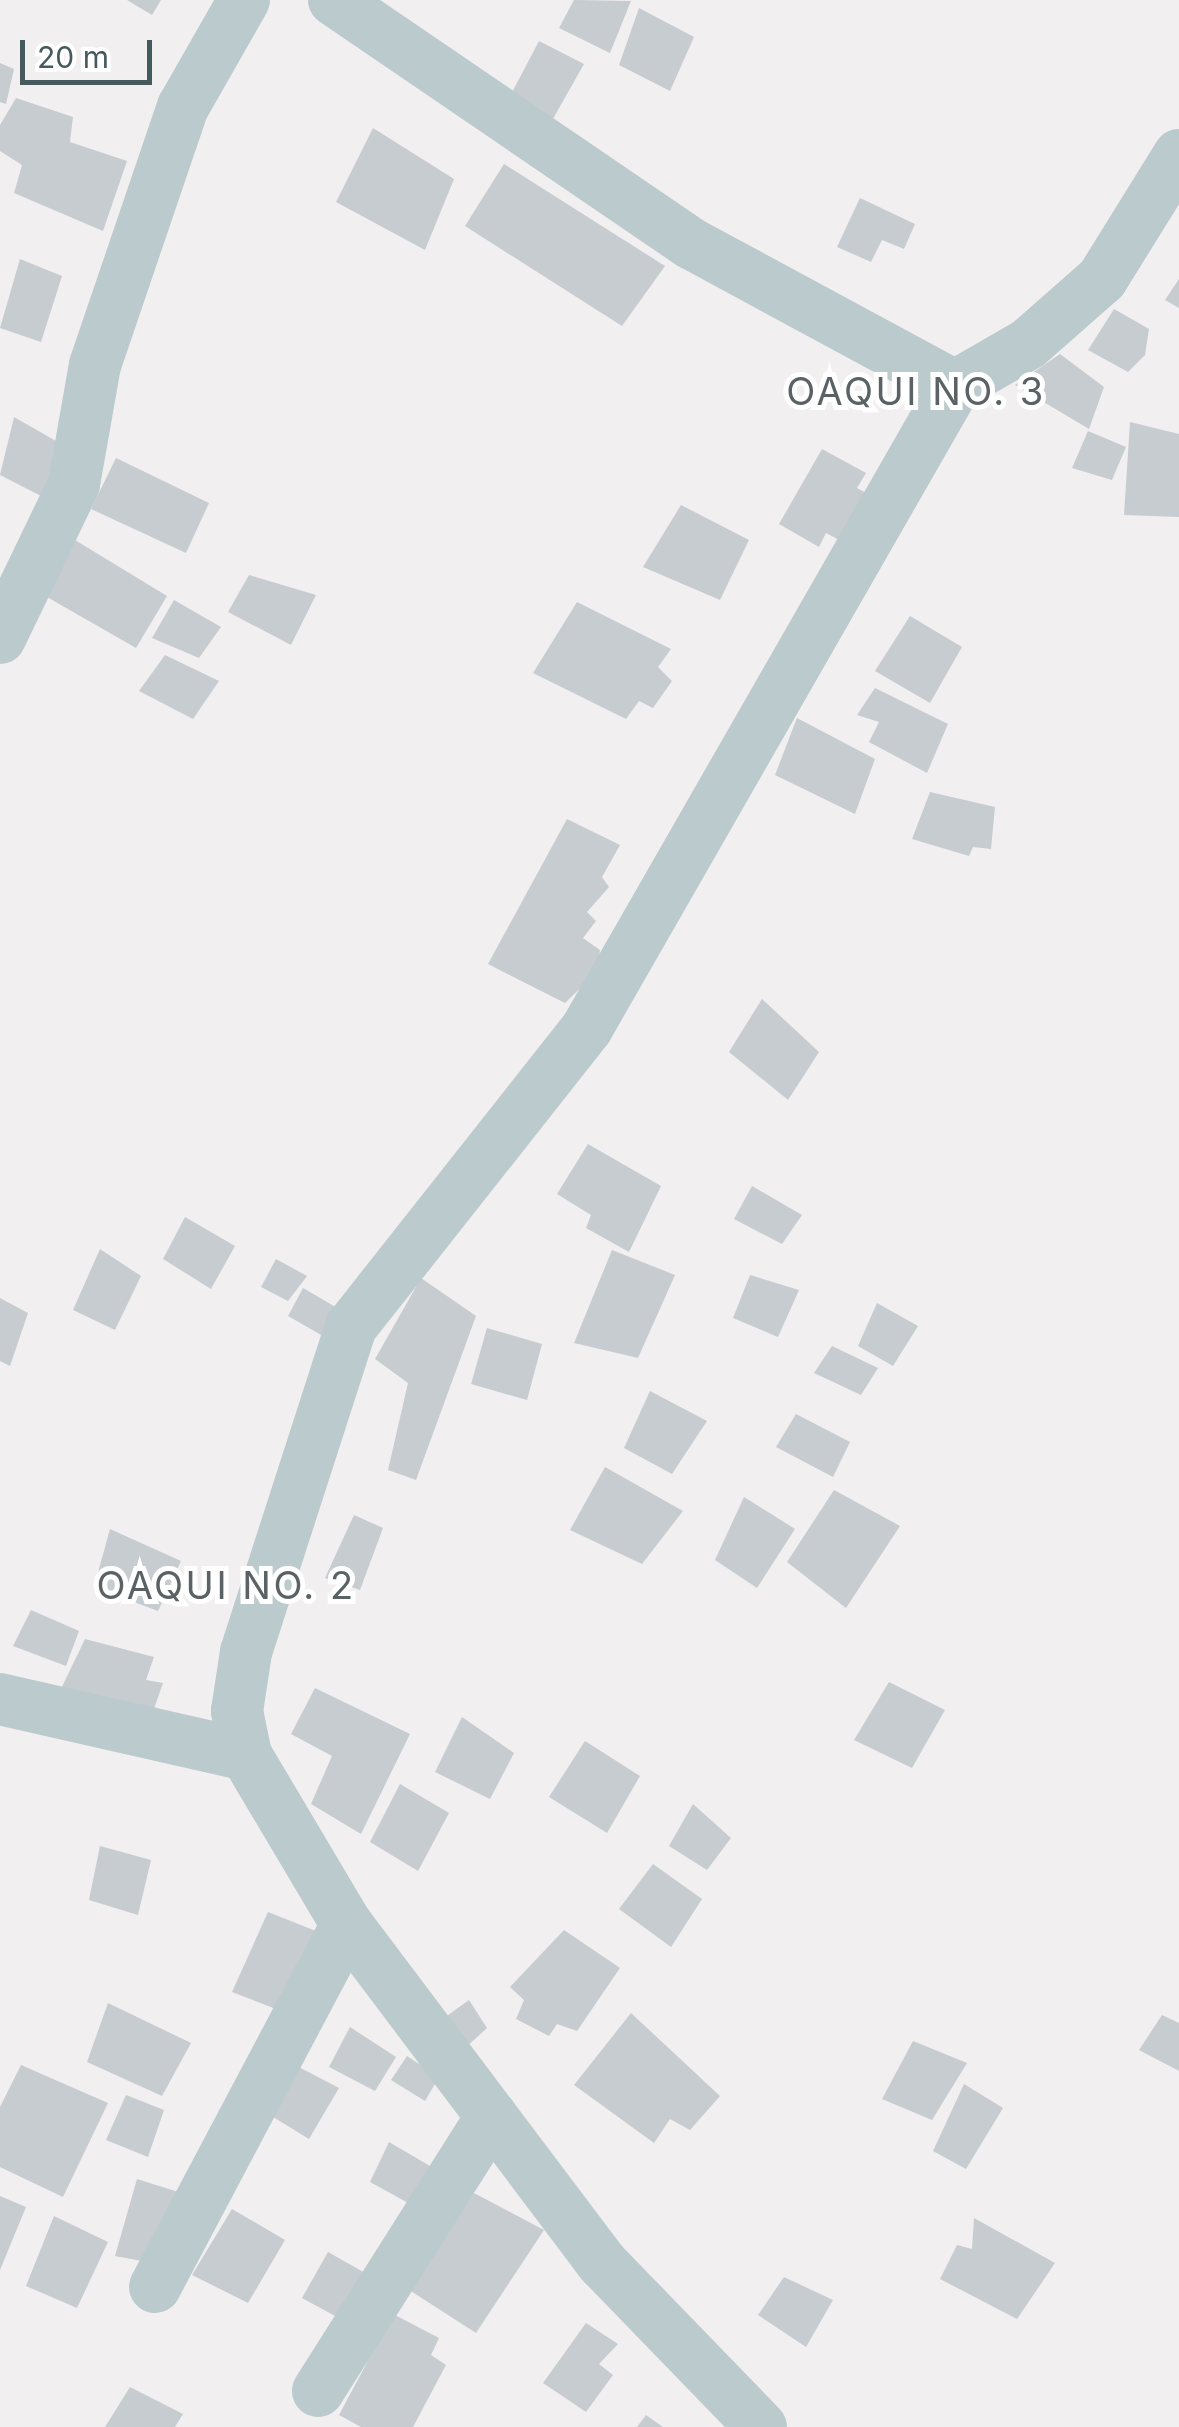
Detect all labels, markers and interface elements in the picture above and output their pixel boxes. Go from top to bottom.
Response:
scale bar [25,20,158,82]
text: 20 m [37,39,109,75]
district label: OAQUI NO. 3 [786,369,1046,415]
district label: OAQUI NO. 2 [96,1563,356,1609]

